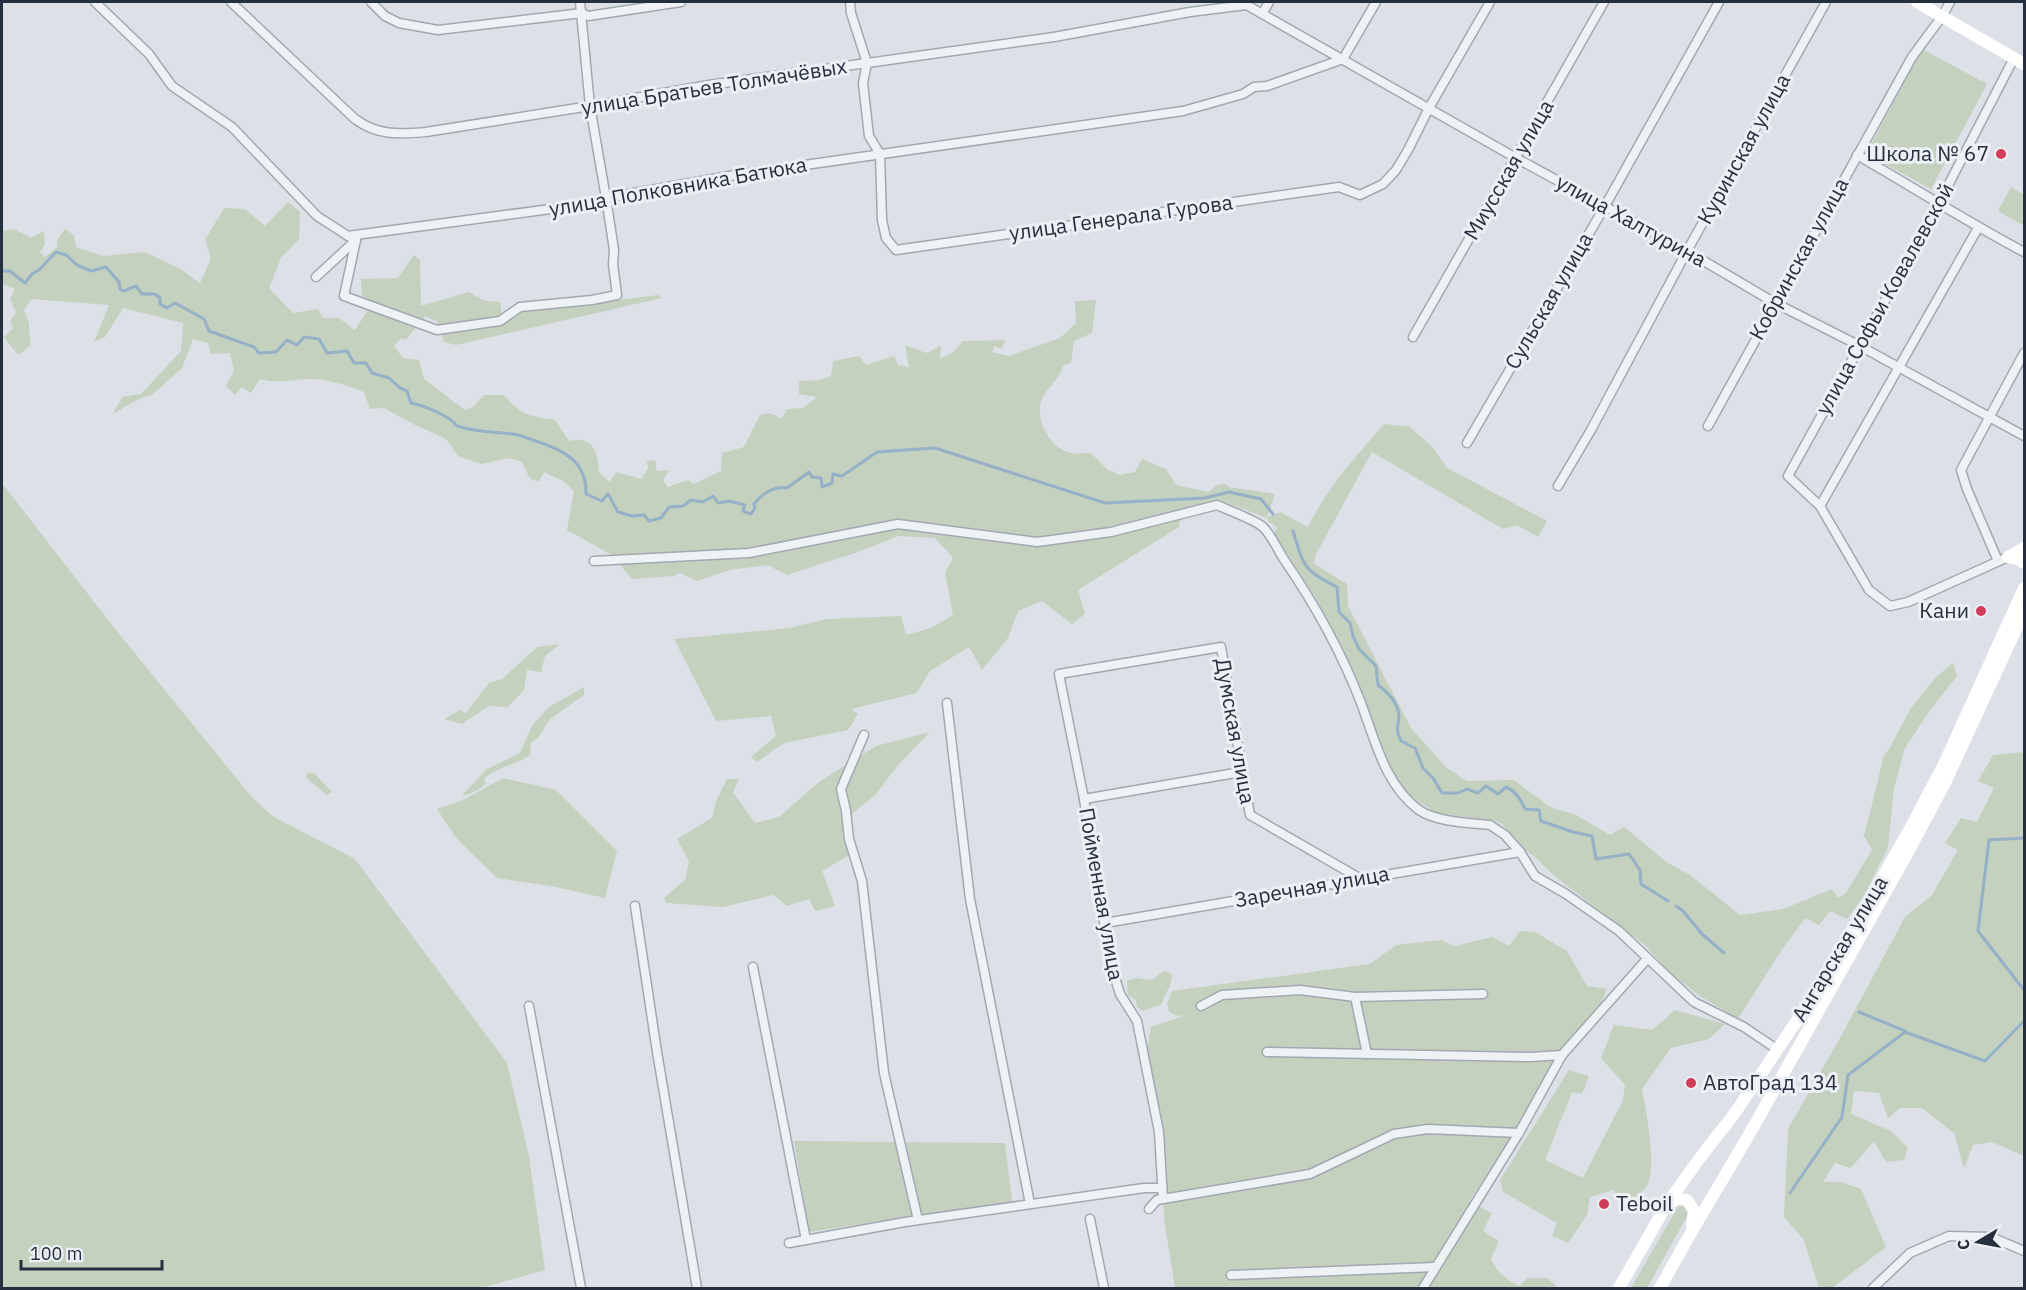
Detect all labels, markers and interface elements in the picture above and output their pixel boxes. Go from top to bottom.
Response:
street label: улица Братьев Толмачёвых [579,51,849,121]
street label: Куринская улица [1690,68,1796,229]
street label: Миусская улица [1457,94,1560,245]
place label: Школа № 67 [1866,139,1989,167]
marker: Школа № 67 [1994,147,2008,161]
street label: улица Полковника Батюка [547,150,809,222]
street label: улица Халтурина [1551,167,1712,273]
street label: Кобринская улица [1742,172,1854,345]
street label: улица Софьи Ковалевской [1809,178,1960,419]
street label: улица Генерала Гурова [1007,187,1234,247]
street label: Сульская улица [1498,227,1599,374]
place label: Кани [1919,596,1969,624]
marker: Кани [1974,604,1988,618]
street label: Думская улица [1209,656,1263,806]
street label: Пойменная улица [1073,805,1131,982]
street label: Заречная улица [1232,859,1391,913]
street label: Ангарская улица [1785,870,1894,1027]
place label: АвтоГрад 134 [1703,1068,1838,1096]
marker: АвтоГрад 134 [1684,1076,1698,1090]
place label: Teboil [1616,1189,1673,1217]
marker: Teboil [1597,1197,1611,1211]
north arrow [1948,1212,2008,1272]
scale bar [21,1233,162,1271]
text: С [1952,1238,1974,1251]
text: 100 m [30,1242,82,1265]

